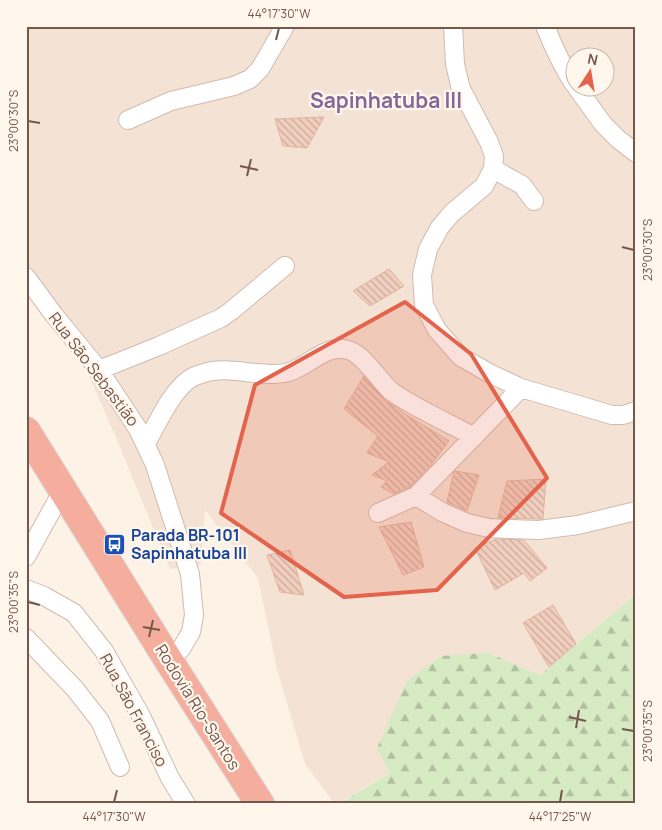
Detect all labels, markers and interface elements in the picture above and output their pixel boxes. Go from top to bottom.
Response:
text: 44°17'30"W [248,5,311,22]
north arrow [564,48,614,98]
text: N [586,48,600,69]
district label: Sapinhatuba III [310,86,462,114]
text: 23°00'30"S [5,90,22,152]
text: 23°00'30"S [639,219,656,281]
street label: Rua São Sebastião [44,307,144,431]
place label: Parada BR-101 Sapinhatuba III [131,524,247,564]
bus stop icon: Parada BR-101 Sapinhatuba III [103,532,127,556]
text: 23°00'35"S [5,571,22,633]
street label: Rodovia Rio-Santos [150,640,246,774]
street label: Rua São Franciso [95,650,173,770]
text: 23°00'35"S [639,700,656,762]
text: 44°17'30"W [83,808,146,825]
text: 44°17'25"W [529,808,592,825]

